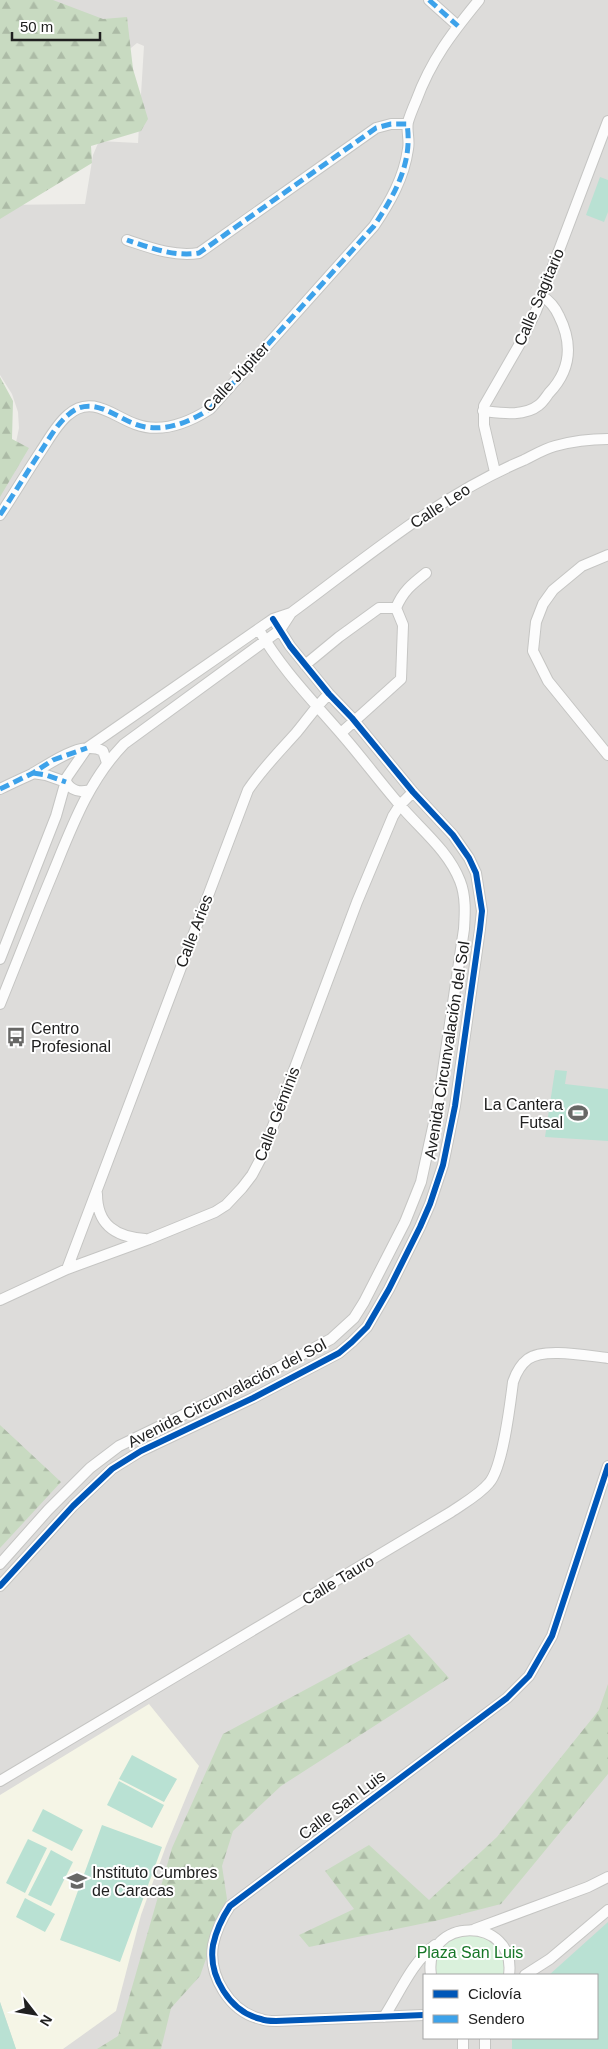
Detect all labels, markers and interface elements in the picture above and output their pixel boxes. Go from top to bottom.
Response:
scale bar [12,10,100,42]
text: 50 m [20,18,53,35]
street label: Calle Sagitario [511,246,567,348]
street label: Calle Júpiter [199,338,273,415]
street label: Calle Leo [407,480,473,532]
street label: Calle Aries [172,892,216,970]
street label: Avenida Circunvalación del Sol [421,940,473,1160]
place label: Centro Profesional [31,1020,111,1055]
bus stop icon: Centro Profesional [5,1026,27,1048]
street label: Calle Géminis [251,1064,303,1164]
place label: La Cantera Futsal [484,1096,563,1131]
sports icon: La Cantera Futsal [567,1102,589,1124]
street label: Avenida Circunvalación del Sol [125,1335,329,1451]
street label: Calle Tauro [299,1552,377,1608]
street label: Calle San Luis [296,1767,388,1843]
place label: Instituto Cumbres de Caracas [92,1864,217,1899]
school or university icon: Instituto Cumbres de Caracas [66,1870,88,1892]
park label: Plaza San Luis [417,1944,523,1961]
legend [423,1974,598,2039]
text: Ciclovía [468,1985,522,2002]
north arrow [10,1989,60,2039]
text: Sendero [468,2010,525,2027]
text: N [37,2012,56,2029]

